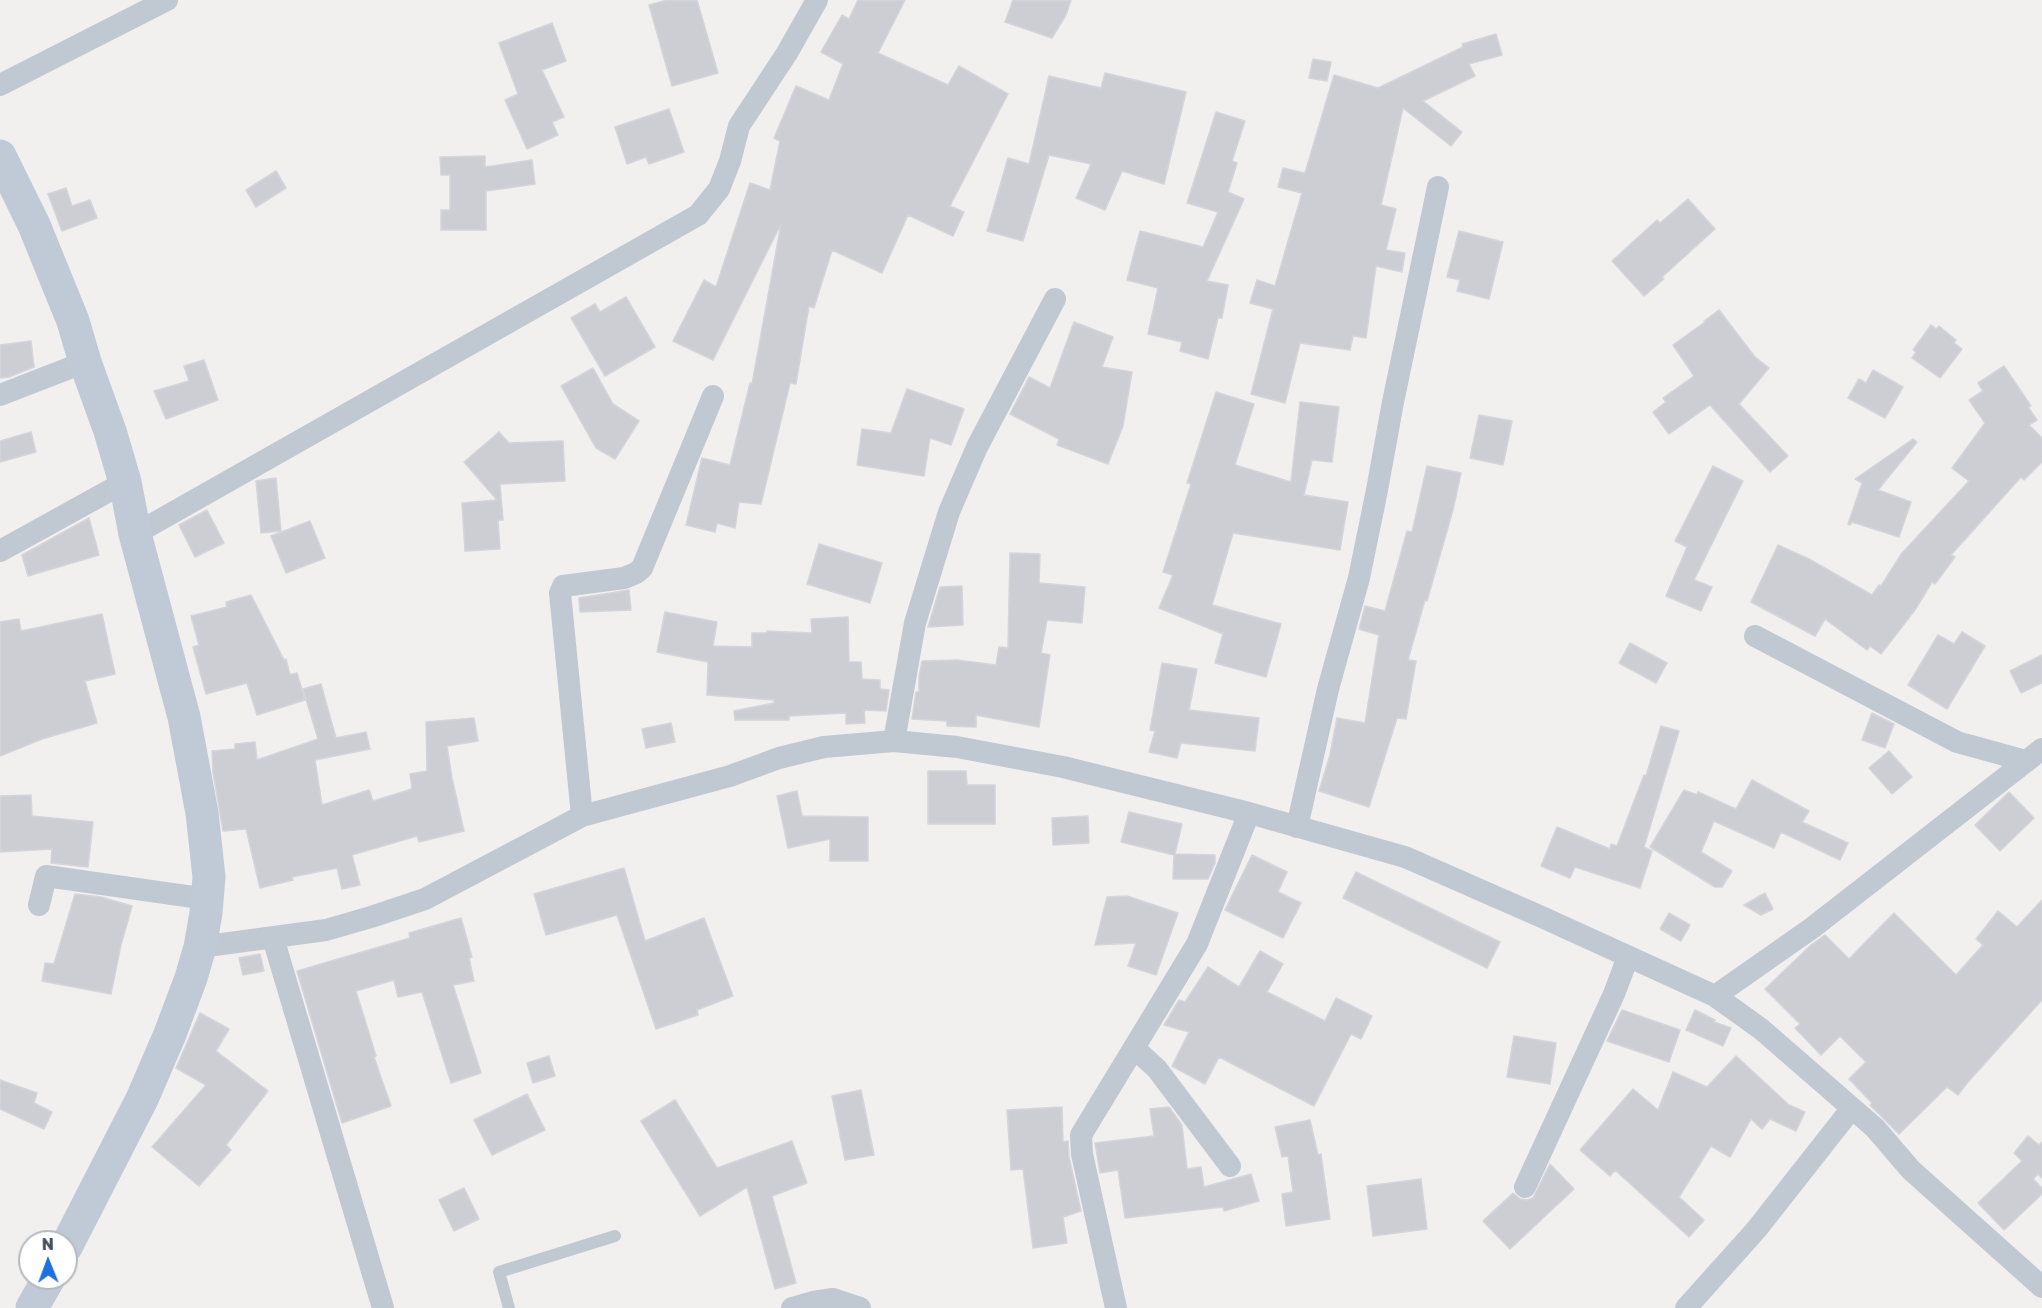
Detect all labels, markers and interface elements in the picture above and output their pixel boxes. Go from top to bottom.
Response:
north arrow [18,1230,78,1290]
text: N [41,1234,54,1254]

